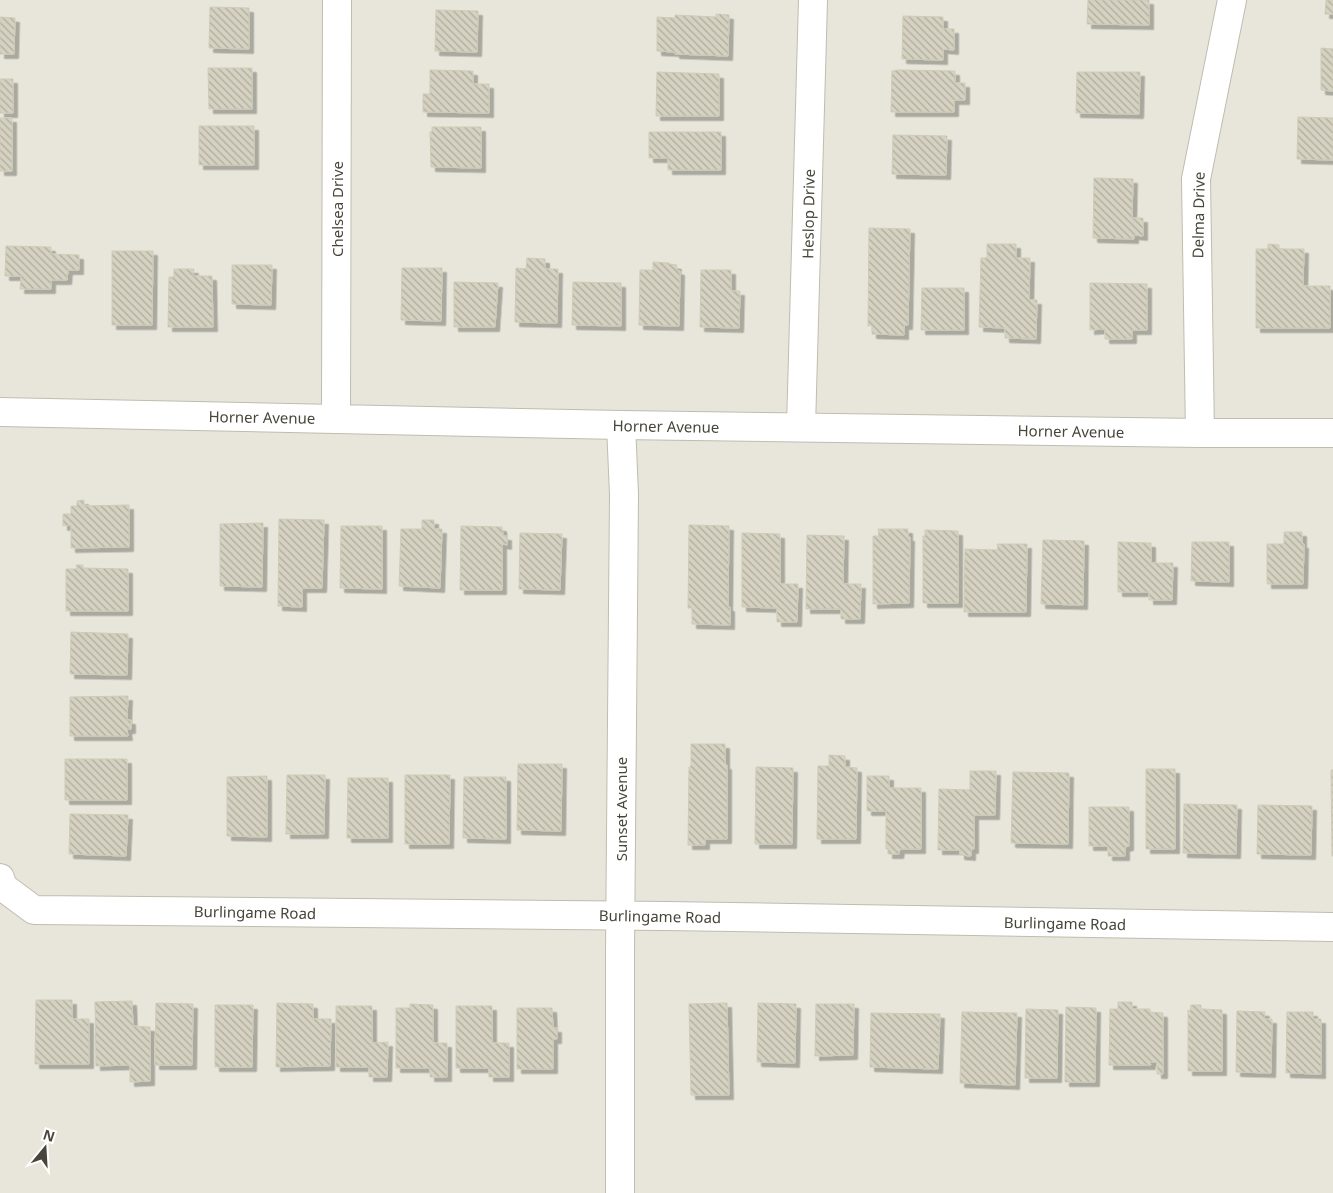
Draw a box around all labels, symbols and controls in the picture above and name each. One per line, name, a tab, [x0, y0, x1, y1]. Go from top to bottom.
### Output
street label: Chelsea Drive	[327, 161, 347, 257]
street label: Heslop Drive	[797, 169, 819, 259]
street label: Delma Drive	[1187, 171, 1209, 259]
street label: Horner Avenue	[208, 406, 316, 428]
street label: Horner Avenue	[612, 415, 720, 437]
street label: Horner Avenue	[1017, 420, 1125, 442]
street label: Sunset Avenue	[611, 757, 631, 861]
street label: Burlingame Road	[194, 901, 316, 923]
street label: Burlingame Road	[599, 905, 721, 927]
street label: Burlingame Road	[1004, 912, 1126, 934]
north arrow	[20, 1123, 70, 1173]
text: N	[41, 1124, 58, 1146]

